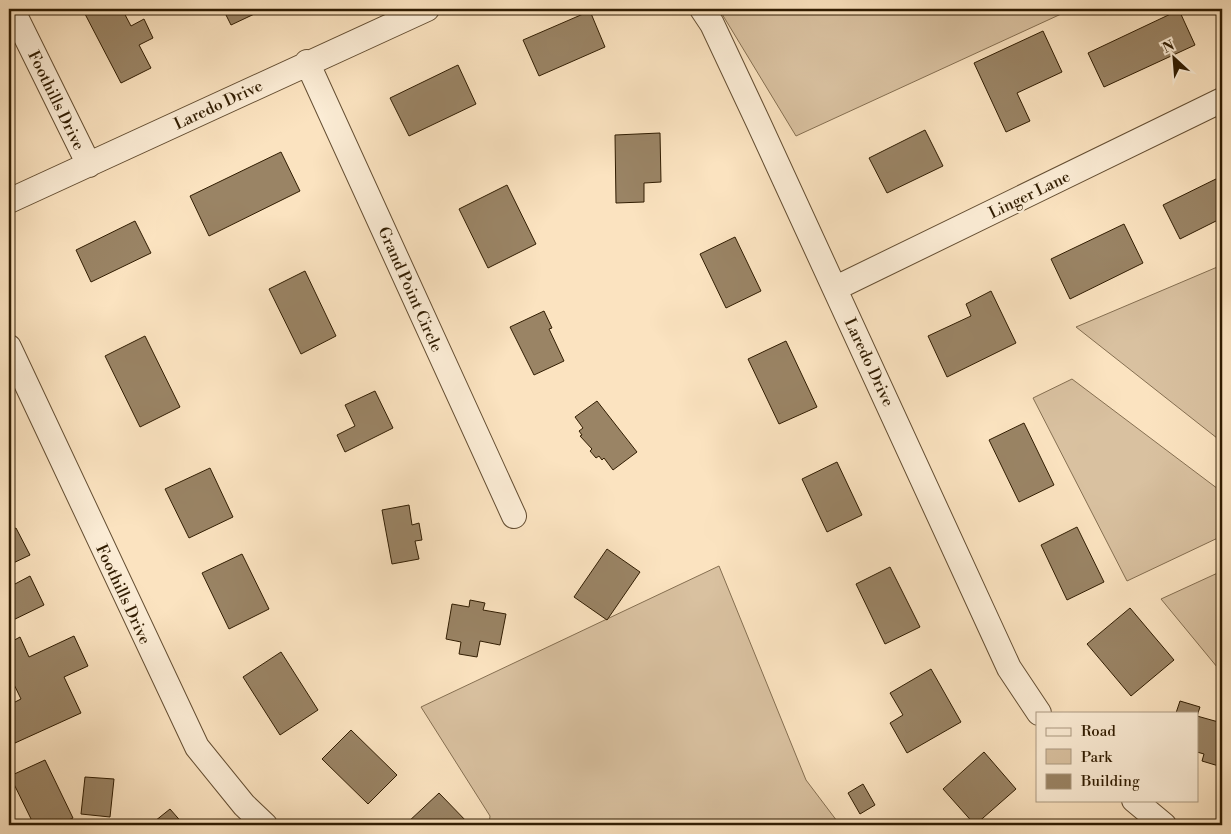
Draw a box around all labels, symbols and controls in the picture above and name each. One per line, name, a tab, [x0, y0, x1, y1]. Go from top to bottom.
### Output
north arrow	[1148, 32, 1198, 82]
text: N	[1160, 37, 1178, 58]
street label: Foothills Drive	[23, 47, 89, 154]
street label: Laredo Drive	[171, 76, 266, 134]
street label: Linger Lane	[985, 167, 1073, 223]
street label: Grand Point Circle	[373, 224, 447, 355]
street label: Laredo Drive	[840, 315, 898, 410]
street label: Foothills Drive	[91, 541, 155, 648]
legend	[1036, 712, 1198, 802]
text: Road	[1081, 722, 1116, 741]
text: Park	[1081, 748, 1113, 767]
text: Building	[1080, 772, 1140, 791]

